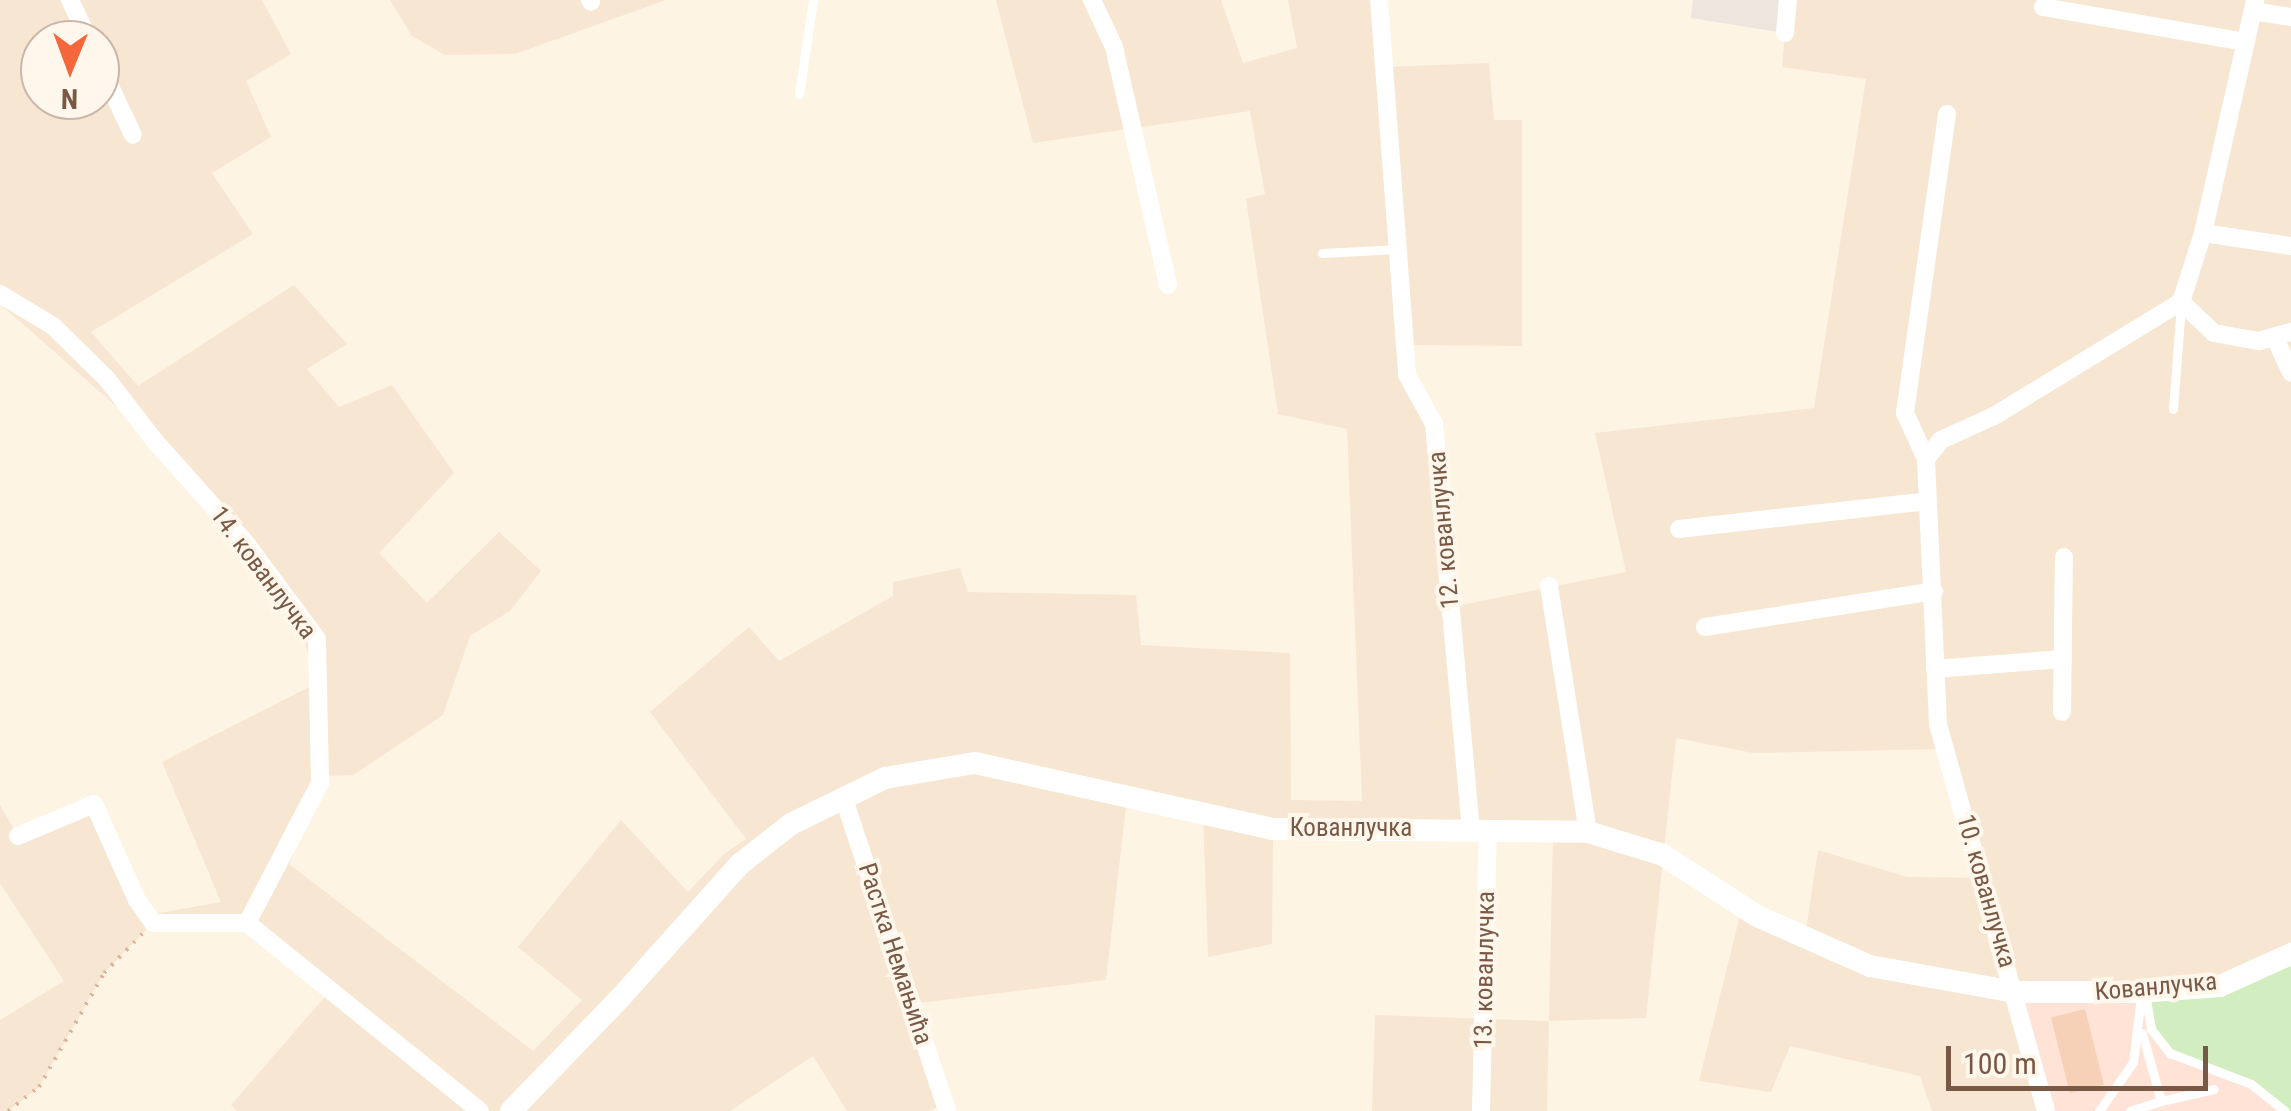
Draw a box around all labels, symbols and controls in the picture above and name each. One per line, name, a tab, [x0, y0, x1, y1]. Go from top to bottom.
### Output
north arrow	[20, 20, 120, 120]
text: N	[61, 82, 78, 115]
street label: 12. кованлучка	[1422, 450, 1466, 610]
street label: 14. кованлучка	[204, 501, 322, 645]
street label: 10. кованлучка	[1950, 811, 2022, 971]
street label: Кованлучка	[1290, 813, 1412, 843]
street label: Растка Немањића	[852, 860, 938, 1048]
street label: 13. кованлучка	[1469, 891, 1501, 1049]
street label: Кованлучка	[2094, 967, 2218, 1007]
scale bar	[1951, 1026, 2214, 1088]
text: 100 m	[1963, 1046, 2037, 1081]

